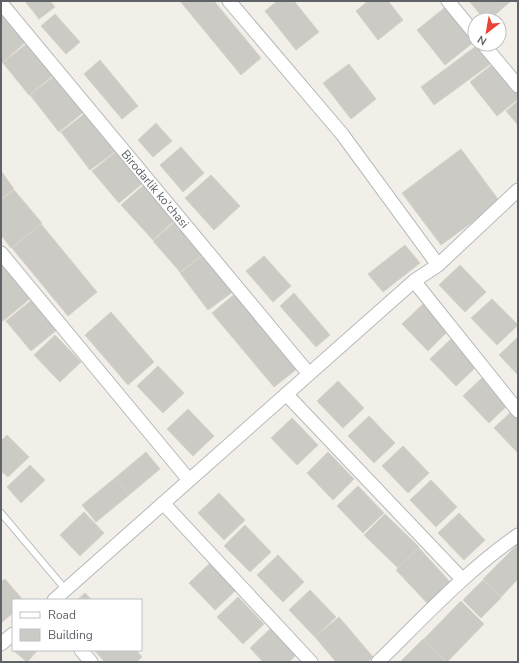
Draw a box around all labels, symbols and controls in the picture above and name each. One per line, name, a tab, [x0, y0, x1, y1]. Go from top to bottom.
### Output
north arrow	[467, 12, 507, 52]
text: N	[475, 32, 489, 49]
street label: Birodarlik ko'chasi	[118, 147, 192, 231]
legend	[12, 599, 142, 651]
text: Road	[48, 607, 76, 623]
text: Building	[48, 627, 93, 643]

